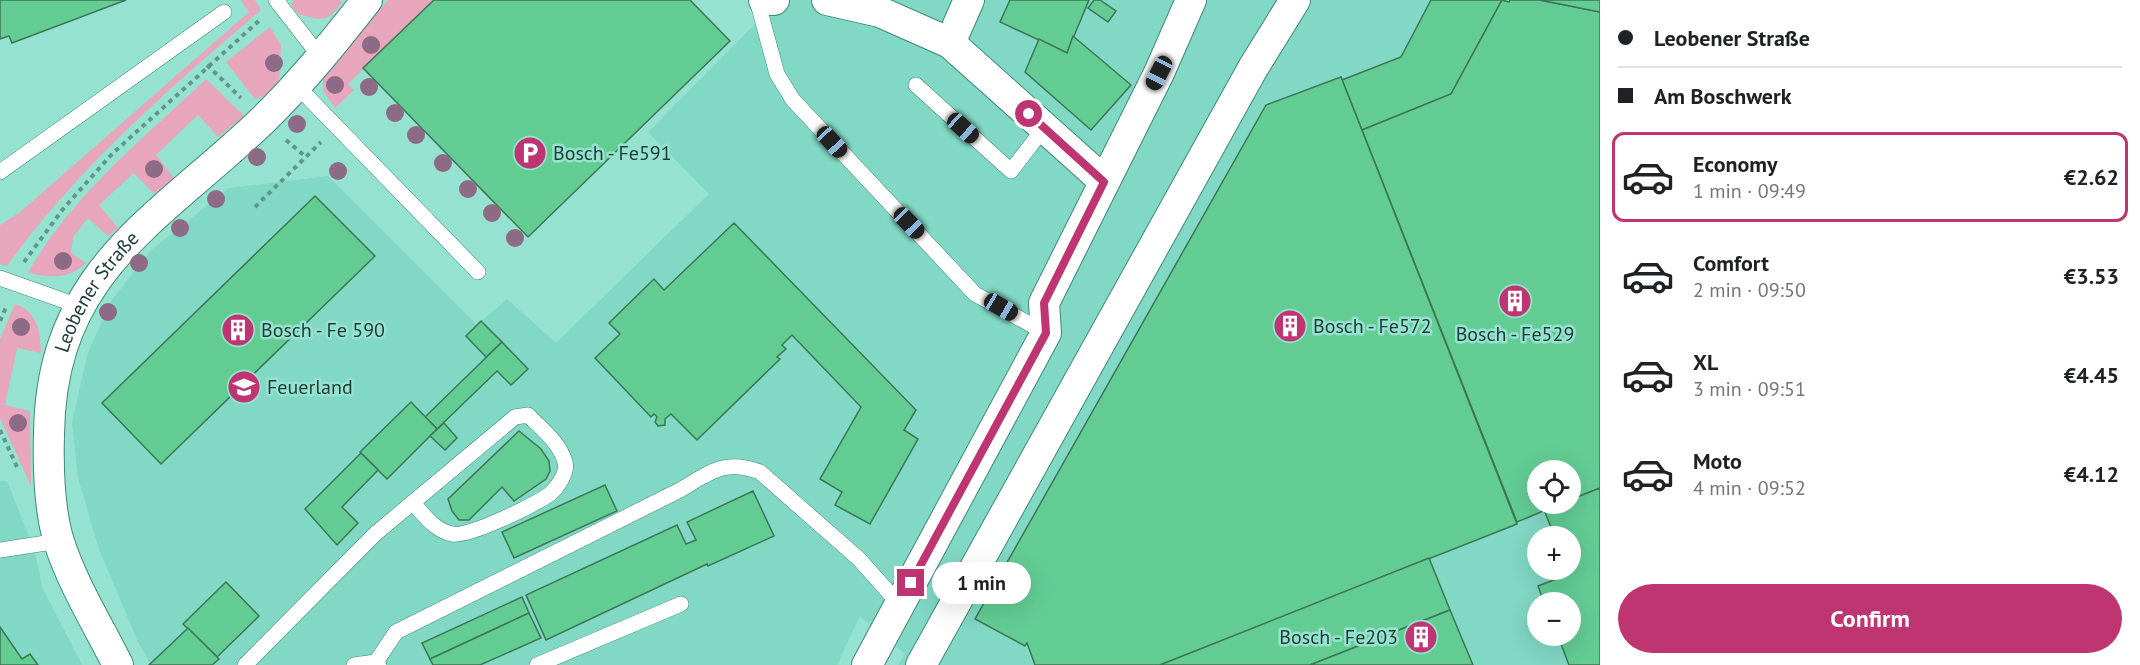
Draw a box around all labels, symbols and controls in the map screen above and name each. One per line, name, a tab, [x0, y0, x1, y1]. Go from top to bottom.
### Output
text: Leobener Straße	[1654, 24, 1810, 52]
car	[1143, 53, 1175, 93]
text: Am Boschwerk	[1654, 82, 1792, 110]
route start	[1015, 100, 1042, 127]
car	[944, 109, 982, 147]
car	[813, 123, 851, 161]
parking icon: Bosch - Fe591	[512, 135, 548, 171]
place label: Bosch - Fe591	[553, 140, 672, 166]
icon: car	[1621, 150, 1675, 204]
text: Economy	[1693, 150, 1777, 178]
text: €2.62	[2064, 163, 2119, 191]
text: 1 min · 09:49	[1693, 178, 1806, 204]
car	[890, 204, 928, 242]
street label: Leobener Straße	[48, 225, 144, 356]
icon: car	[1621, 249, 1675, 303]
text: Comfort	[1693, 249, 1769, 277]
text: €3.53	[2064, 262, 2119, 290]
text: 2 min · 09:50	[1693, 277, 1806, 303]
building icon: Bosch - Fe529	[1497, 283, 1533, 319]
car	[981, 290, 1021, 324]
building icon: Bosch - Fe572	[1272, 308, 1308, 344]
building icon: Bosch - Fe 590	[220, 312, 256, 348]
place label: Bosch - Fe572	[1313, 313, 1432, 339]
place label: Bosch - Fe 590	[261, 317, 385, 343]
place label: Bosch - Fe529	[1456, 321, 1574, 347]
icon: car	[1621, 348, 1675, 402]
text: XL	[1693, 348, 1718, 376]
text: €4.45	[2064, 361, 2119, 389]
school or university icon: Feuerland	[226, 369, 262, 405]
place label: Feuerland	[267, 374, 353, 400]
text: 3 min · 09:51	[1693, 376, 1806, 402]
icon: car	[1621, 447, 1675, 501]
text: Moto	[1693, 447, 1742, 475]
map controls	[1527, 460, 1581, 646]
button: locate	[1527, 460, 1581, 514]
text: €4.12	[2064, 460, 2119, 488]
text: 4 min · 09:52	[1693, 475, 1806, 501]
button: +	[1527, 526, 1581, 580]
callout: 1 min	[932, 562, 1031, 604]
route end	[897, 569, 924, 596]
text: 1 min	[957, 570, 1006, 596]
button: Confirm	[1618, 584, 2122, 653]
button: −	[1527, 592, 1581, 646]
building icon: Bosch - Fe203	[1403, 619, 1439, 655]
place label: Bosch - Fe203	[1279, 624, 1398, 650]

